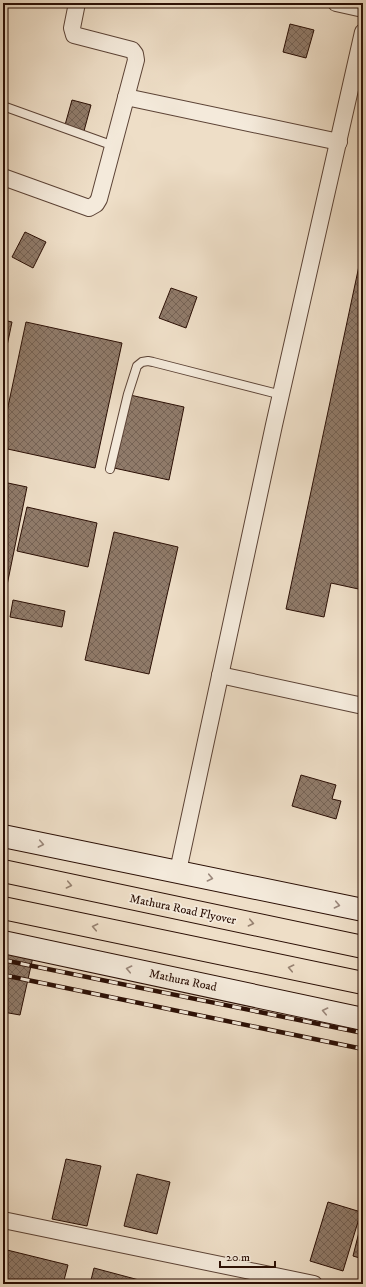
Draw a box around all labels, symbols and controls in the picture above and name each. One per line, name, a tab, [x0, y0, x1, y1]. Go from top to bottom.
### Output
one-way arrow	[38, 839, 44, 847]
one-way arrow	[207, 873, 213, 882]
one-way arrow	[65, 881, 72, 889]
street label: Mathura Road Flyover	[128, 891, 238, 928]
one-way arrow	[334, 900, 340, 908]
one-way arrow	[248, 919, 254, 927]
one-way arrow	[92, 923, 98, 931]
one-way arrow	[287, 964, 294, 972]
one-way arrow	[126, 965, 132, 973]
street label: Mathura Road	[148, 966, 218, 995]
one-way arrow	[322, 1007, 328, 1015]
scale bar	[220, 1243, 275, 1269]
text: 20 m	[226, 1250, 250, 1265]

